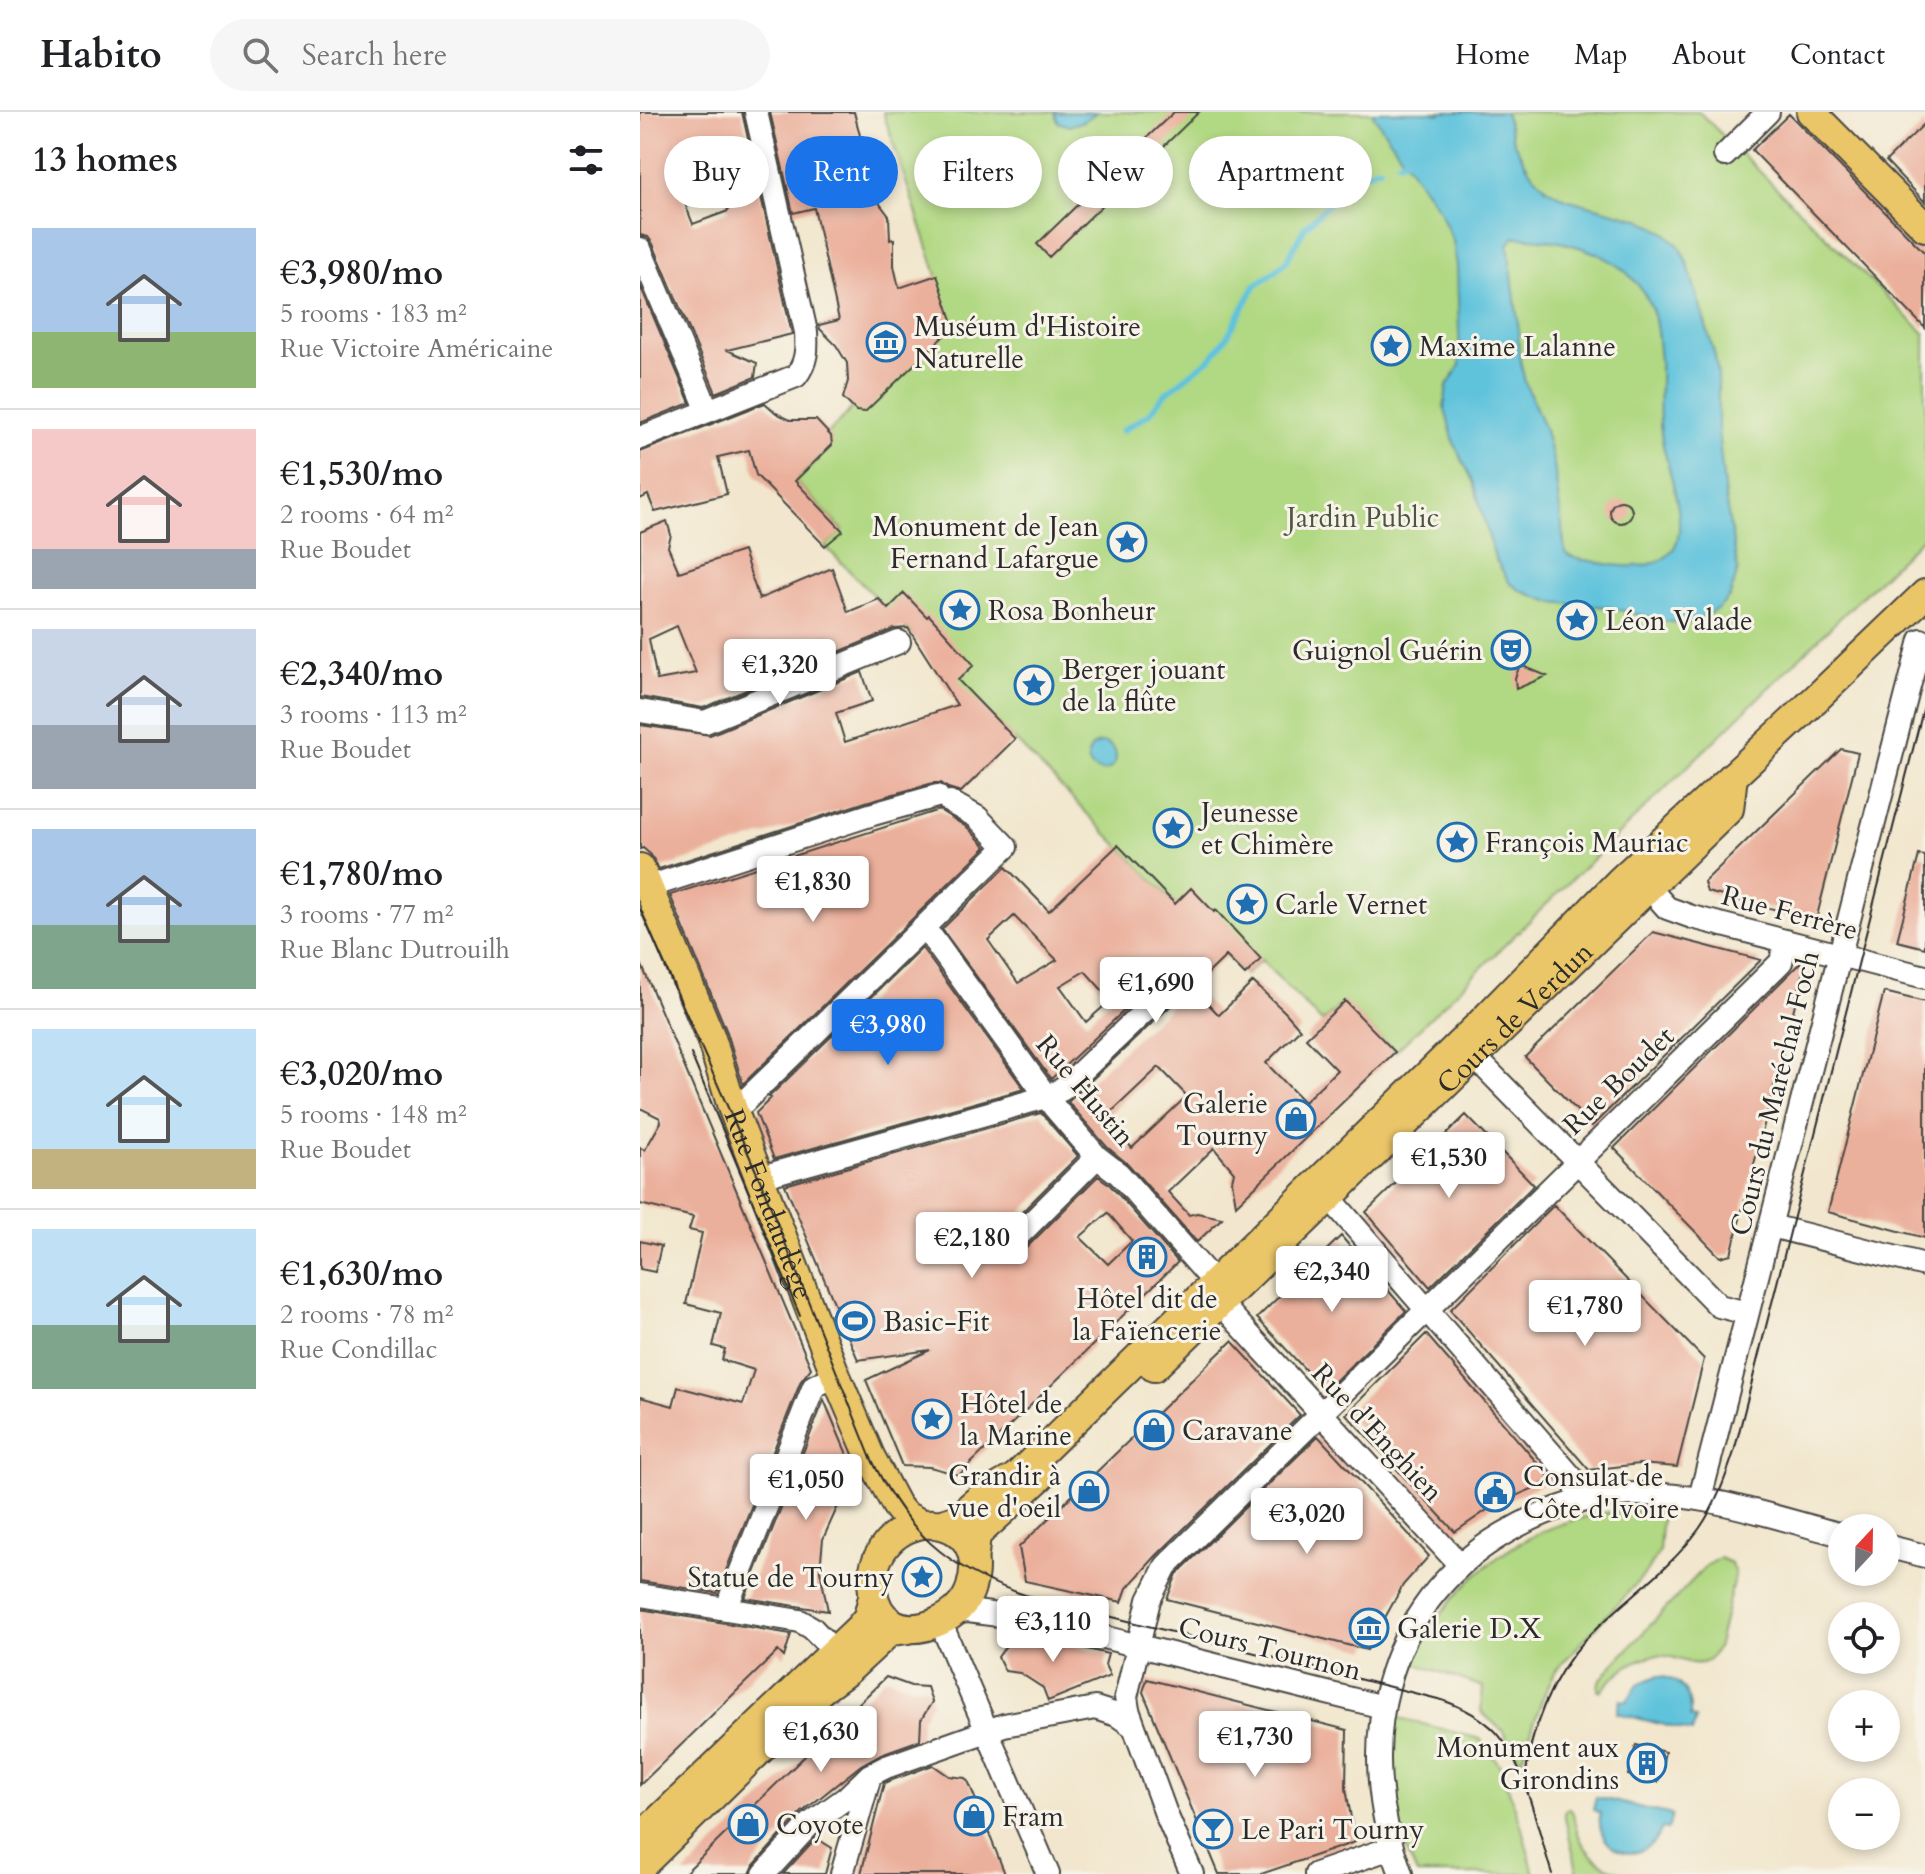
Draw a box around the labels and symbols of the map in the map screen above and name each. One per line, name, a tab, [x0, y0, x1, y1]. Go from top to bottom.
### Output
place label: Muséum d'Histoire Naturelle	[914, 308, 1141, 378]
museum icon: Muséum d'Histoire Naturelle	[865, 321, 907, 363]
place icon: Maxime Lalanne	[1370, 325, 1412, 367]
place label: Maxime Lalanne	[1419, 328, 1616, 366]
park label: Jardin Public	[1283, 499, 1439, 537]
place label: Monument de Jean Fernand Lafargue	[872, 508, 1099, 578]
place icon: Monument de Jean Fernand Lafargue	[1106, 521, 1148, 563]
place icon: Rosa Bonheur	[939, 589, 981, 631]
place label: Rosa Bonheur	[988, 592, 1156, 630]
place icon: Léon Valade	[1556, 599, 1598, 641]
place label: Léon Valade	[1605, 602, 1753, 640]
theatre icon: Guignol Guérin	[1490, 629, 1532, 671]
place label: Guignol Guérin	[1292, 632, 1483, 670]
pin: €1,320	[715, 639, 845, 707]
place label: Berger jouant de la flûte	[1062, 651, 1226, 721]
place icon: Berger jouant de la flûte	[1013, 664, 1055, 706]
place label: Jeunesse et Chimère	[1197, 794, 1334, 864]
place icon: Jeunesse et Chimère	[1152, 807, 1194, 849]
place icon: François Mauriac	[1436, 821, 1478, 863]
place label: François Mauriac	[1485, 824, 1689, 862]
pin: €1,830	[748, 856, 878, 924]
street label: Rue Ferrère	[1717, 877, 1862, 949]
place icon: Carle Vernet	[1226, 883, 1268, 925]
place label: Carle Vernet	[1275, 886, 1427, 924]
street label: Cours de Verdun	[1429, 933, 1601, 1103]
street label: Cours du Maréchal Foch	[1721, 947, 1829, 1240]
pin: €1,690	[1091, 957, 1221, 1025]
pin: €3,980	[823, 999, 953, 1067]
street label: Rue Boudet	[1555, 1018, 1683, 1143]
street label: Rue Hustin	[1027, 1026, 1143, 1155]
place label: Galerie Tourny	[1176, 1085, 1268, 1155]
shop icon: Galerie Tourny	[1275, 1098, 1317, 1140]
street label: Rue Fondaudège	[715, 1104, 822, 1304]
pin: €1,530	[1384, 1132, 1514, 1200]
pin: €2,180	[907, 1212, 1037, 1280]
building icon: Hôtel dit de la Faïencerie	[1126, 1236, 1168, 1278]
pin: €2,340	[1267, 1246, 1397, 1314]
place label: Hôtel dit de la Faïencerie	[1072, 1280, 1222, 1350]
pin: €1,780	[1520, 1280, 1650, 1348]
sports icon: Basic-Fit	[834, 1300, 876, 1342]
place label: Basic-Fit	[883, 1303, 989, 1341]
street label: Rue d'Enghien	[1303, 1355, 1452, 1510]
place label: Hôtel de la Marine	[960, 1385, 1072, 1455]
place icon: Hôtel de la Marine	[911, 1398, 953, 1440]
shop icon: Caravane	[1133, 1409, 1175, 1451]
place label: Caravane	[1182, 1412, 1293, 1450]
pin: €1,050	[741, 1454, 871, 1522]
place label: Grandir à vue d'oeil	[947, 1457, 1061, 1527]
place label: Consulat de Côte d'Ivoire	[1523, 1458, 1680, 1528]
shop icon: Grandir à vue d'oeil	[1068, 1470, 1110, 1512]
public building icon: Consulat de Côte d'Ivoire	[1474, 1471, 1516, 1513]
pin: €3,020	[1242, 1488, 1372, 1556]
north arrow	[1828, 1514, 1900, 1586]
place icon: Statue de Tourny	[901, 1556, 943, 1598]
place label: Statue de Tourny	[687, 1559, 894, 1597]
pin: €3,110	[988, 1596, 1118, 1664]
museum icon: Galerie D.X	[1348, 1607, 1390, 1649]
street label: Cours Tournon	[1174, 1608, 1365, 1690]
place label: Galerie D.X	[1397, 1610, 1541, 1648]
pin: €1,630	[756, 1706, 886, 1774]
pin: €1,730	[1190, 1711, 1320, 1779]
place label: Monument aux Girondins	[1436, 1729, 1619, 1799]
building icon: Monument aux Girondins	[1626, 1742, 1668, 1784]
shop icon: Fram	[953, 1795, 995, 1837]
place label: Fram	[1002, 1798, 1064, 1836]
shop icon: Coyote	[727, 1803, 769, 1845]
place label: Coyote	[776, 1806, 864, 1844]
bar icon: Le Pari Tourny	[1192, 1808, 1234, 1850]
place label: Le Pari Tourny	[1241, 1811, 1425, 1849]

